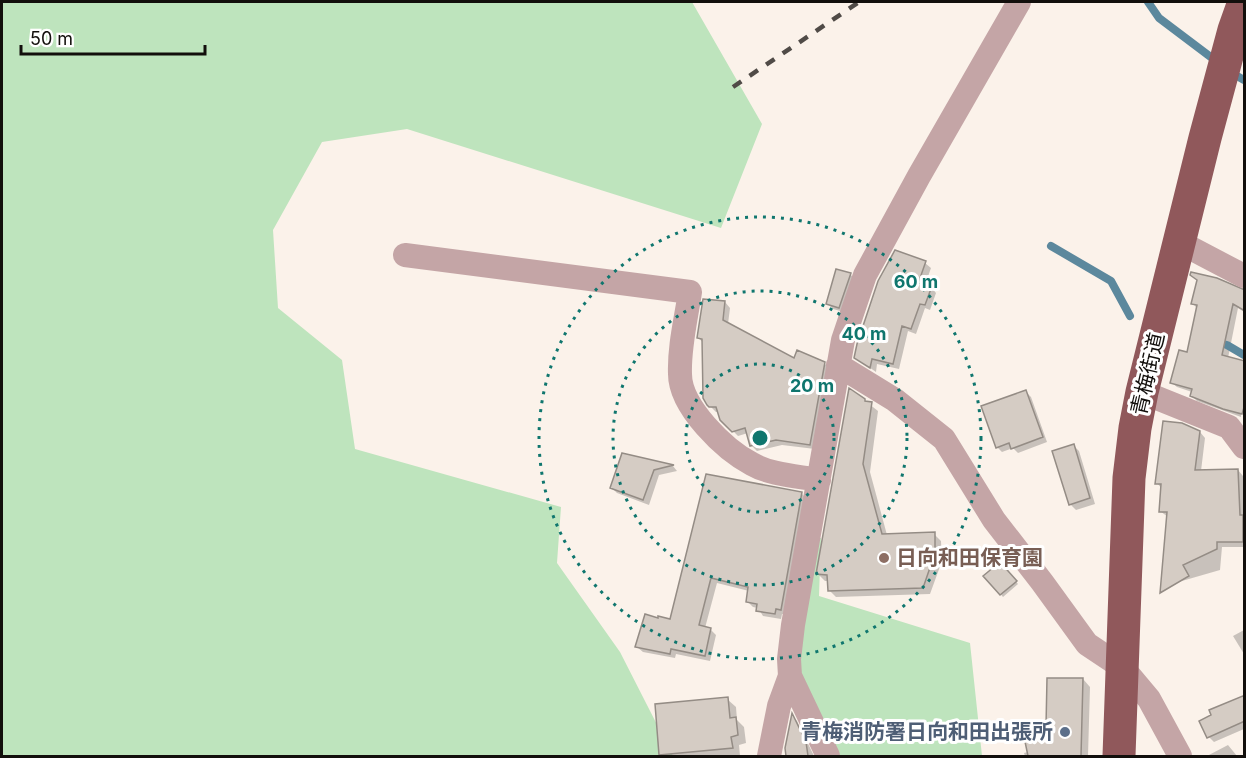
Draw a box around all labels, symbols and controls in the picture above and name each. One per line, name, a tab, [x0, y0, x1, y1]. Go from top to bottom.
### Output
scale bar	[21, 18, 206, 56]
text: 50 m	[30, 28, 73, 49]
text: 60 m	[894, 271, 938, 292]
text: 40 m	[842, 323, 887, 344]
street label: 青梅街道	[1126, 330, 1169, 418]
text: 20 m	[790, 375, 834, 396]
centre of rings	[750, 428, 770, 448]
place label: 日向和田保育園	[896, 545, 1043, 570]
marker: 日向和田保育園	[877, 551, 891, 565]
place label: 青梅消防署日向和田出張所	[801, 719, 1053, 744]
marker: 青梅消防署日向和田出張所	[1058, 725, 1072, 739]

